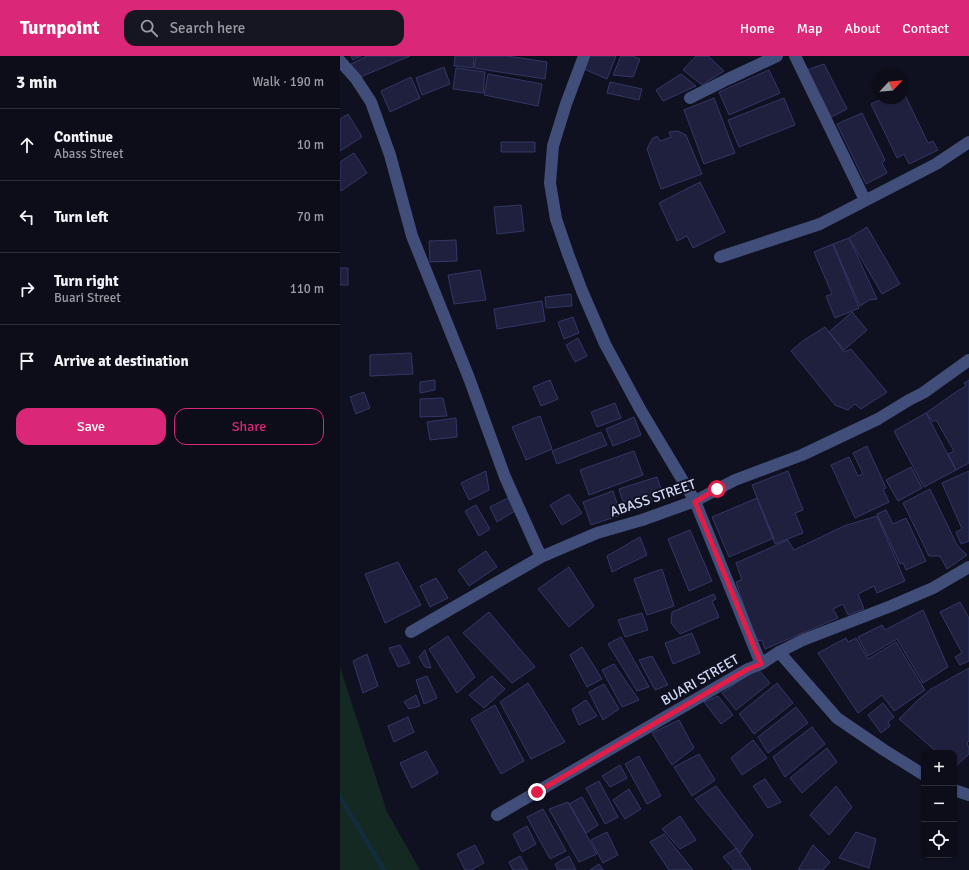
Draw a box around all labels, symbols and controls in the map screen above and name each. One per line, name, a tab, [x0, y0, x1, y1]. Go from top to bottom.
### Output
search box	[124, 10, 404, 46]
text: Turnpoint	[20, 16, 100, 40]
icon: search	[138, 17, 160, 39]
text: Search here	[170, 19, 245, 37]
text: Home	[740, 20, 775, 37]
text: Map	[797, 20, 822, 37]
text: About	[844, 20, 880, 37]
text: Contact	[902, 20, 949, 37]
north arrow	[873, 68, 909, 104]
text: 3 min	[16, 72, 57, 93]
text: Walk · 190 m	[253, 74, 324, 90]
text: Continue	[54, 128, 113, 146]
icon: ahead	[16, 134, 38, 156]
text: 10 m	[297, 137, 324, 153]
text: Abass Street	[54, 146, 124, 162]
icon: left	[16, 206, 38, 228]
text: Turn left	[54, 208, 108, 226]
text: 70 m	[297, 209, 324, 225]
text: Turn right	[54, 272, 119, 290]
icon: right	[16, 278, 38, 300]
text: 110 m	[290, 281, 324, 297]
text: Buari Street	[54, 290, 121, 306]
icon: arrive	[16, 350, 38, 372]
text: Arrive at destination	[54, 352, 189, 370]
button: Save	[16, 408, 166, 445]
button: Share	[174, 408, 324, 445]
street label: ABASS STREET	[608, 475, 698, 521]
route start	[708, 480, 726, 498]
street label: BUARI STREET	[658, 651, 742, 709]
map controls	[921, 750, 957, 858]
button: +	[921, 750, 957, 786]
route end	[528, 783, 546, 801]
button: −	[921, 786, 957, 822]
button: locate	[921, 822, 957, 858]

